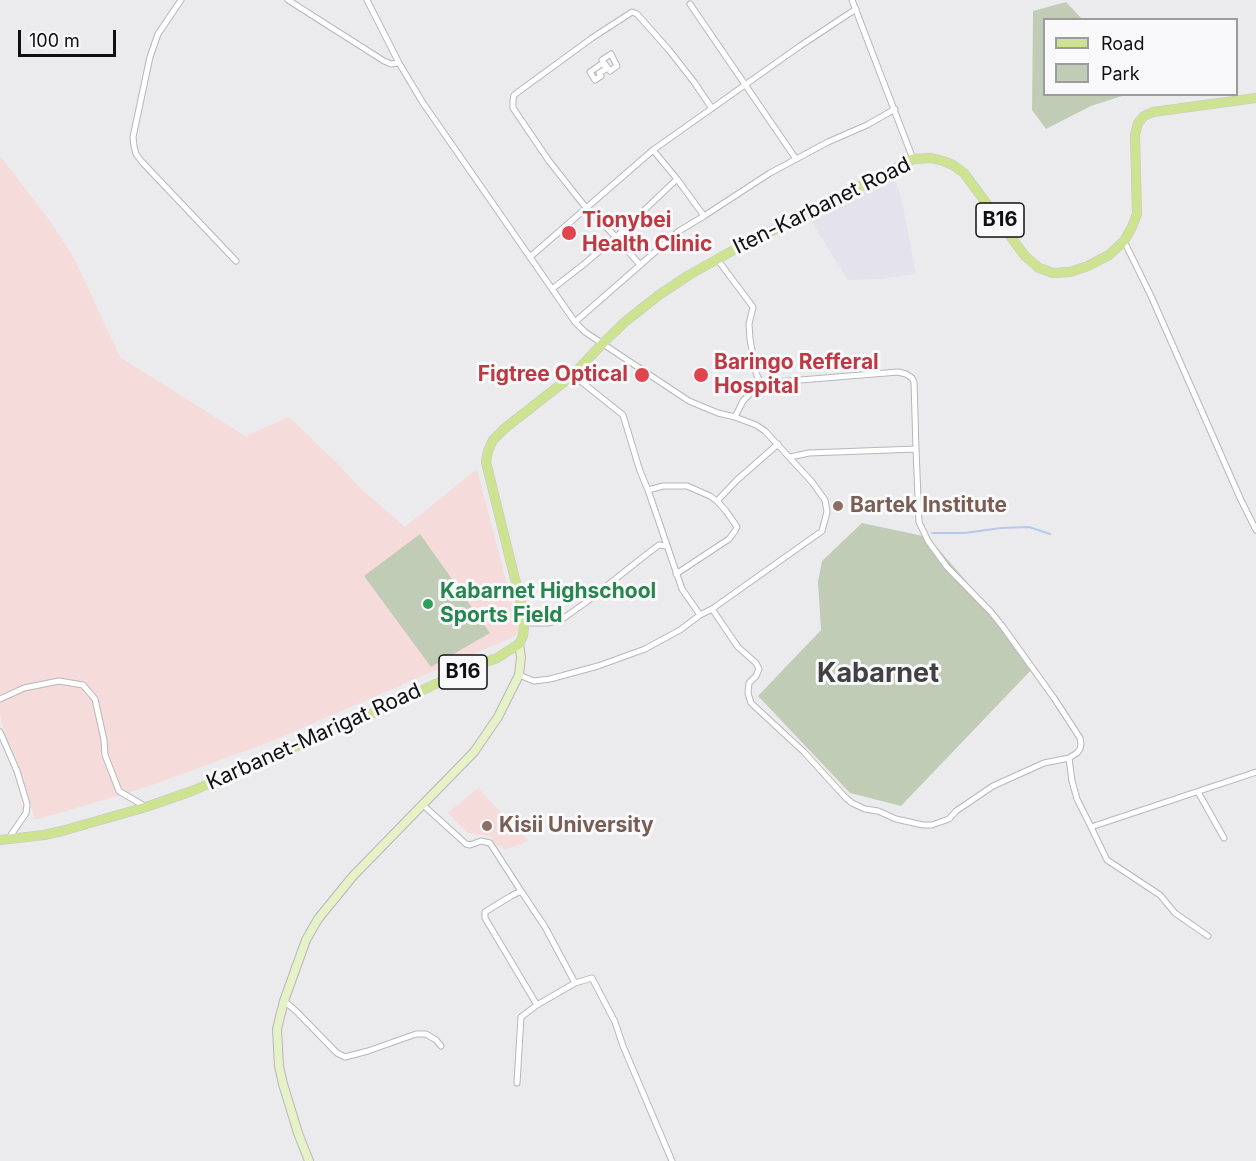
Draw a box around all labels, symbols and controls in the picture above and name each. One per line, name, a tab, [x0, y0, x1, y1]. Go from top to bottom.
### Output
scale bar	[21, 18, 118, 56]
legend	[1043, 18, 1238, 96]
text: 100 m	[29, 30, 80, 51]
text: Road	[1101, 33, 1144, 54]
text: Park	[1101, 63, 1140, 84]
street label: Iten-Karbanet Road	[729, 152, 915, 260]
road number: B16	[976, 203, 1024, 237]
place label: Tionybei Health Clinic	[582, 208, 712, 258]
marker: Tionybei Health Clinic	[560, 224, 578, 242]
place label: Baringo Refferal Hospital	[714, 350, 879, 400]
place label: Figtree Optical	[478, 362, 628, 388]
marker: Figtree Optical	[633, 366, 651, 384]
marker: Baringo Refferal Hospital	[692, 366, 710, 384]
place label: Bartek Institute	[850, 493, 1007, 519]
marker: Bartek Institute	[831, 499, 845, 513]
place label: Kabarnet Highschool Sports Field	[440, 579, 656, 629]
marker: Kabarnet Highschool Sports Field	[421, 597, 435, 611]
road number: B16	[439, 655, 487, 689]
district label: Kabarnet	[817, 658, 939, 690]
street label: Karbanet-Marigat Road	[203, 678, 425, 796]
place label: Kisii University	[499, 813, 654, 839]
marker: Kisii University	[480, 819, 494, 833]

